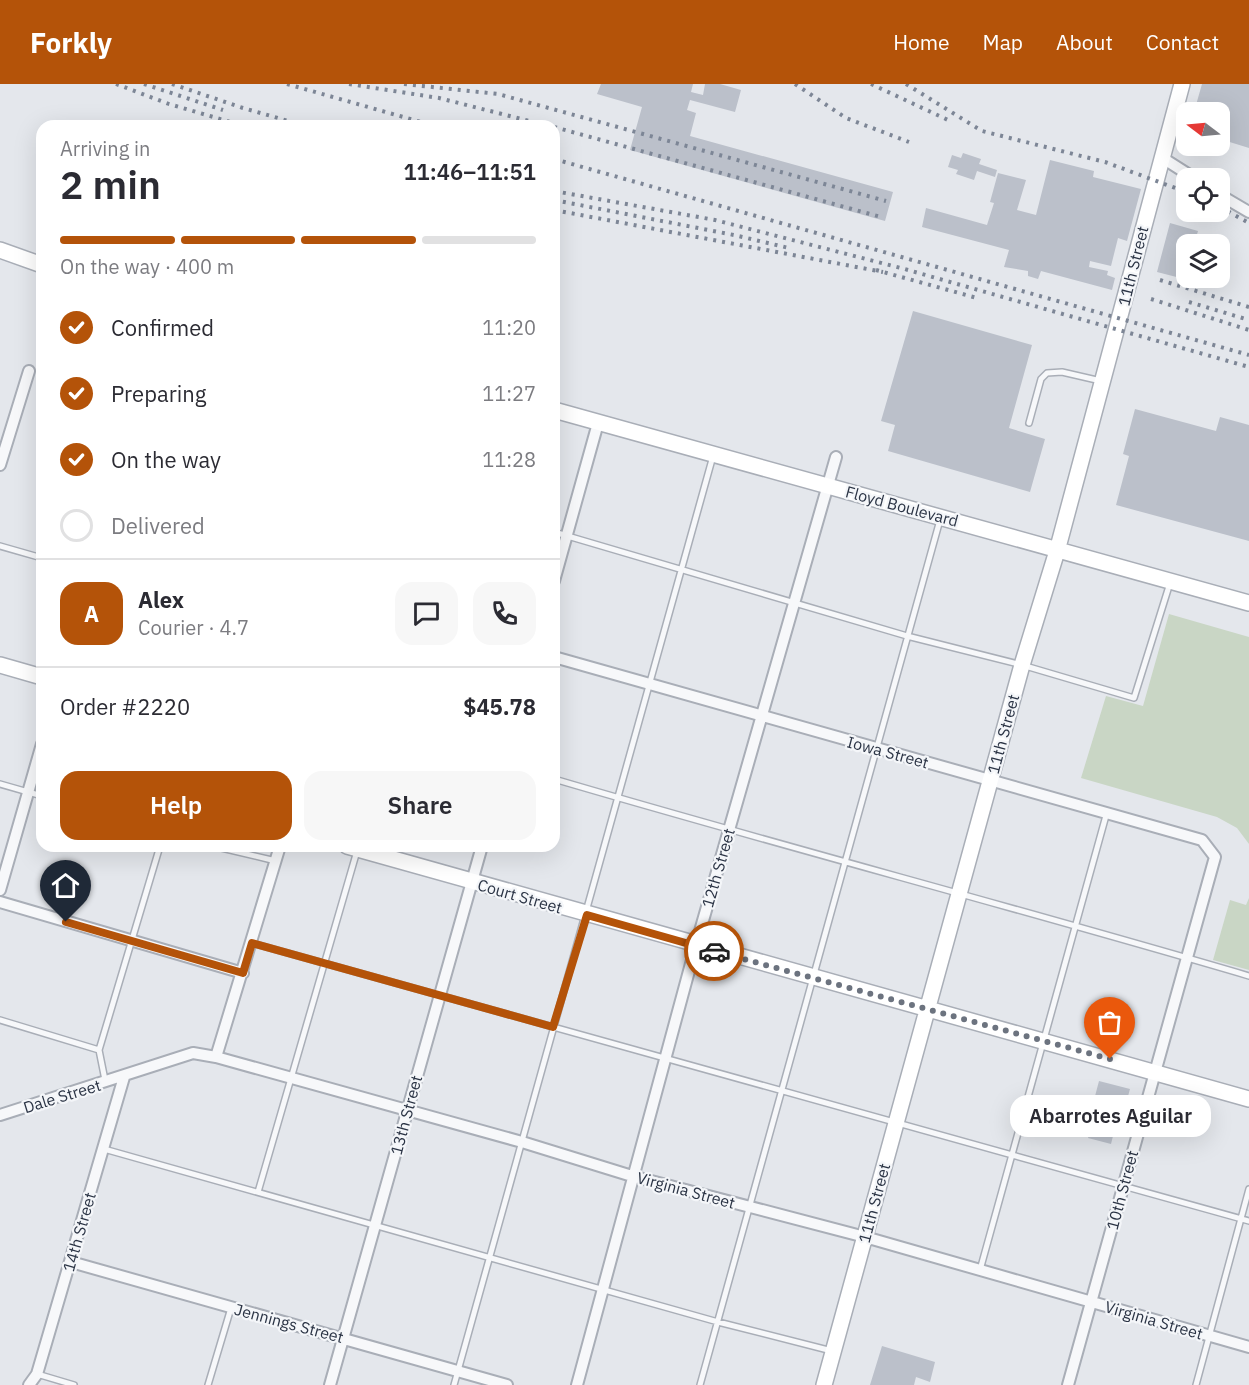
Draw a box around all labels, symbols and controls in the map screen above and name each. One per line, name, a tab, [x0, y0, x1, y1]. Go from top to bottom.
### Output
text: Forkly	[30, 24, 112, 61]
text: Home	[893, 28, 950, 56]
text: Map	[983, 28, 1023, 56]
text: About	[1056, 28, 1113, 56]
text: Contact	[1146, 28, 1219, 56]
north arrow	[1176, 102, 1230, 156]
map controls	[1176, 102, 1230, 288]
text: Arriving in	[60, 135, 150, 162]
text: 11:46–11:51	[403, 157, 536, 186]
text: 2 min	[60, 159, 161, 210]
button: locate	[1176, 168, 1230, 222]
street label: 11th Street	[1113, 224, 1153, 308]
button: layers	[1176, 234, 1230, 288]
text: On the way · 400 m	[60, 253, 234, 280]
icon: check	[60, 311, 93, 344]
text: Confirmed	[111, 313, 214, 342]
text: 11:20	[482, 314, 536, 341]
icon: check	[60, 377, 93, 410]
text: Preparing	[111, 379, 206, 408]
text: 11:27	[482, 380, 536, 407]
icon: check	[60, 443, 93, 476]
text: On the way	[111, 445, 221, 474]
text: 11:28	[482, 446, 536, 473]
street label: Floyd Boulevard	[843, 481, 961, 531]
text: Delivered	[111, 511, 205, 540]
button: chat	[395, 582, 458, 645]
button: phone	[473, 582, 536, 645]
text: Alex	[138, 585, 184, 614]
text: A	[84, 599, 99, 628]
text: Courier · 4.7	[138, 614, 249, 641]
text: Order #2220	[60, 692, 190, 721]
text: $45.78	[463, 692, 536, 721]
street label: 11th Street	[983, 692, 1023, 776]
street label: Iowa Street	[845, 732, 931, 772]
button: Help	[60, 771, 292, 840]
button: Share	[304, 771, 536, 840]
street label: 12th Street	[697, 826, 739, 910]
pin	[40, 860, 91, 922]
icon: home	[49, 869, 82, 902]
street label: Court Street	[475, 874, 565, 918]
courier	[684, 921, 744, 981]
icon: car	[698, 935, 731, 968]
pin	[1084, 997, 1135, 1059]
icon: bag	[1093, 1006, 1126, 1039]
street label: 13th Street	[386, 1073, 426, 1157]
street label: Dale Street	[21, 1075, 103, 1117]
callout: Abarrotes Aguilar	[1010, 1095, 1210, 1137]
text: Abarrotes Aguilar	[1029, 1102, 1192, 1129]
street label: 10th Street	[1102, 1148, 1142, 1232]
street label: 11th Street	[854, 1161, 894, 1245]
street label: Virginia Street	[635, 1167, 737, 1213]
street label: 14th Street	[58, 1190, 100, 1274]
street label: Virginia Street	[1103, 1296, 1205, 1344]
street label: Jennings Street	[232, 1299, 346, 1347]

